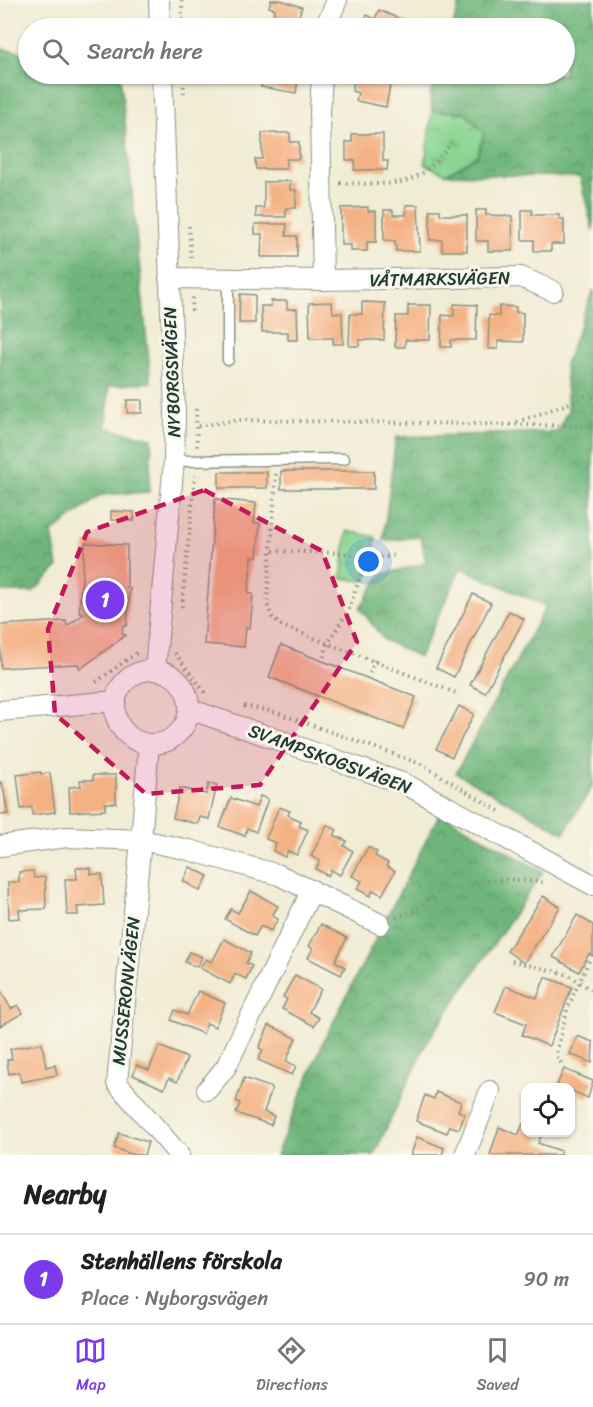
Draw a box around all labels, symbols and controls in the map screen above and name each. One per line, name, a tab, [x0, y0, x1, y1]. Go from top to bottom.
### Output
search box	[18, 18, 575, 84]
text: Search here	[87, 32, 203, 71]
icon: search	[39, 35, 72, 68]
street label: VÅTMARKSVÄGEN	[369, 262, 511, 296]
street label: NYBORGSVÄGEN	[154, 306, 190, 438]
your location	[354, 547, 383, 576]
pin: 1	[86, 578, 124, 622]
street label: SVAMPSKOGSVÄGEN	[244, 715, 417, 804]
street label: MUSSERONVÄGEN	[102, 915, 150, 1067]
map controls	[521, 1083, 575, 1137]
button: locate	[521, 1083, 575, 1137]
text: Nearby	[24, 1171, 106, 1217]
text: Stenhällens förskola	[81, 1242, 282, 1281]
text: 1	[39, 1262, 48, 1297]
text: 90 m	[524, 1262, 569, 1297]
text: Place · Nyborgsvägen	[81, 1281, 268, 1316]
tab: Map	[74, 1334, 107, 1399]
tab: Directions	[256, 1334, 328, 1399]
tab: Saved	[476, 1334, 519, 1399]

